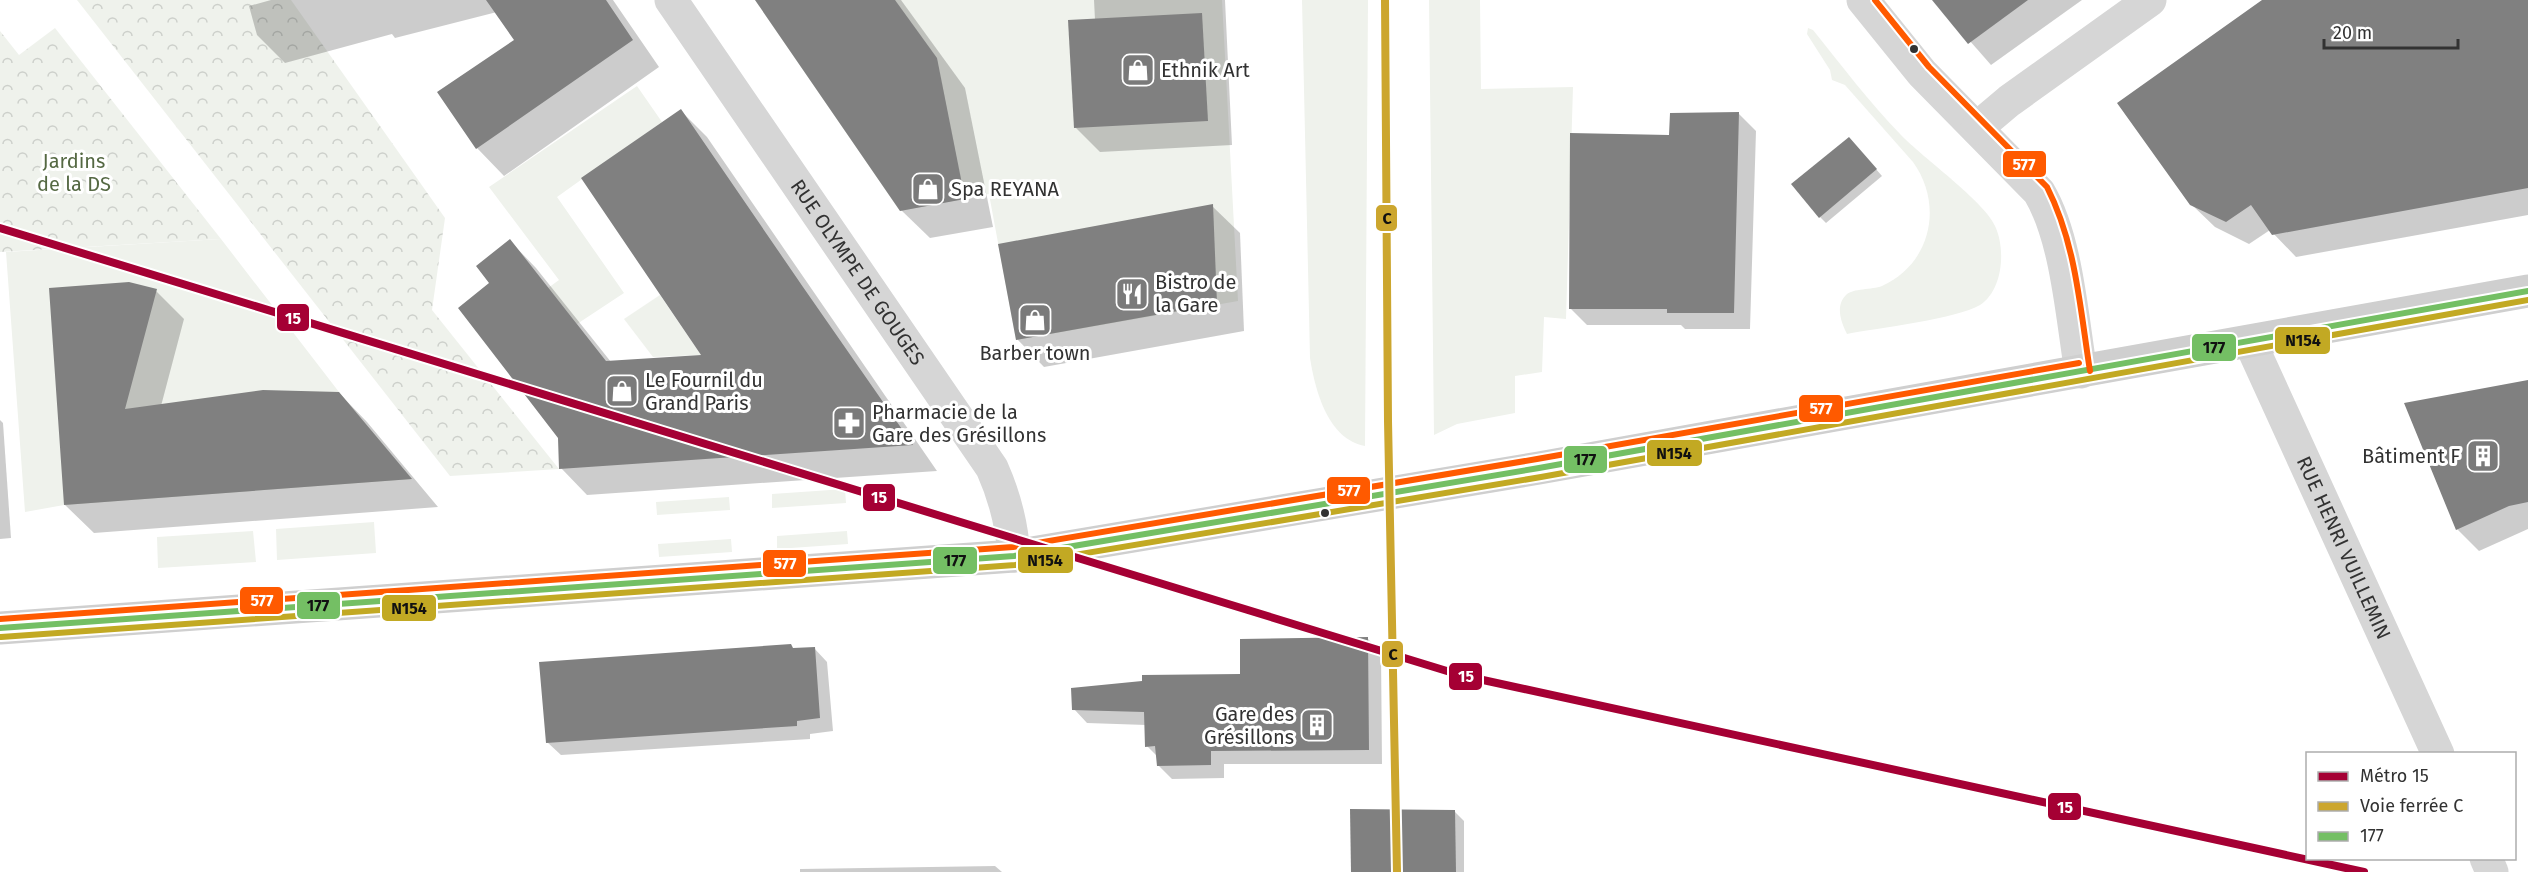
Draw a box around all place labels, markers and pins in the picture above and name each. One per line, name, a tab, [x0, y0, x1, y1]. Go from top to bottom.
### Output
unlabelled marker	[1908, 43, 1920, 55]
shop icon: Ethnik Art	[1120, 52, 1156, 88]
place label: Ethnik Art	[1161, 58, 1250, 82]
shop icon: Spa REYANA	[910, 171, 946, 207]
place label: Spa REYANA	[951, 177, 1060, 201]
place label: Bistro de la Gare	[1155, 270, 1236, 317]
restaurant icon: Bistro de la Gare	[1114, 276, 1150, 312]
shop icon: Barber town	[1017, 302, 1053, 338]
place label: Barber town	[979, 341, 1091, 365]
place label: Le Fournil du Grand Paris	[645, 368, 763, 415]
shop icon: Le Fournil du Grand Paris	[604, 373, 640, 409]
place label: Pharmacie de la Gare des Grésillons	[872, 400, 1046, 447]
pharmacy icon: Pharmacie de la Gare des Grésillons	[831, 405, 867, 441]
building icon: Bâtiment F	[2465, 438, 2501, 474]
place label: Bâtiment F	[2362, 444, 2460, 468]
unlabelled marker	[1319, 507, 1331, 519]
place label: Gare des Grésillons	[1204, 702, 1294, 749]
building icon: Gare des Grésillons	[1299, 707, 1335, 743]

